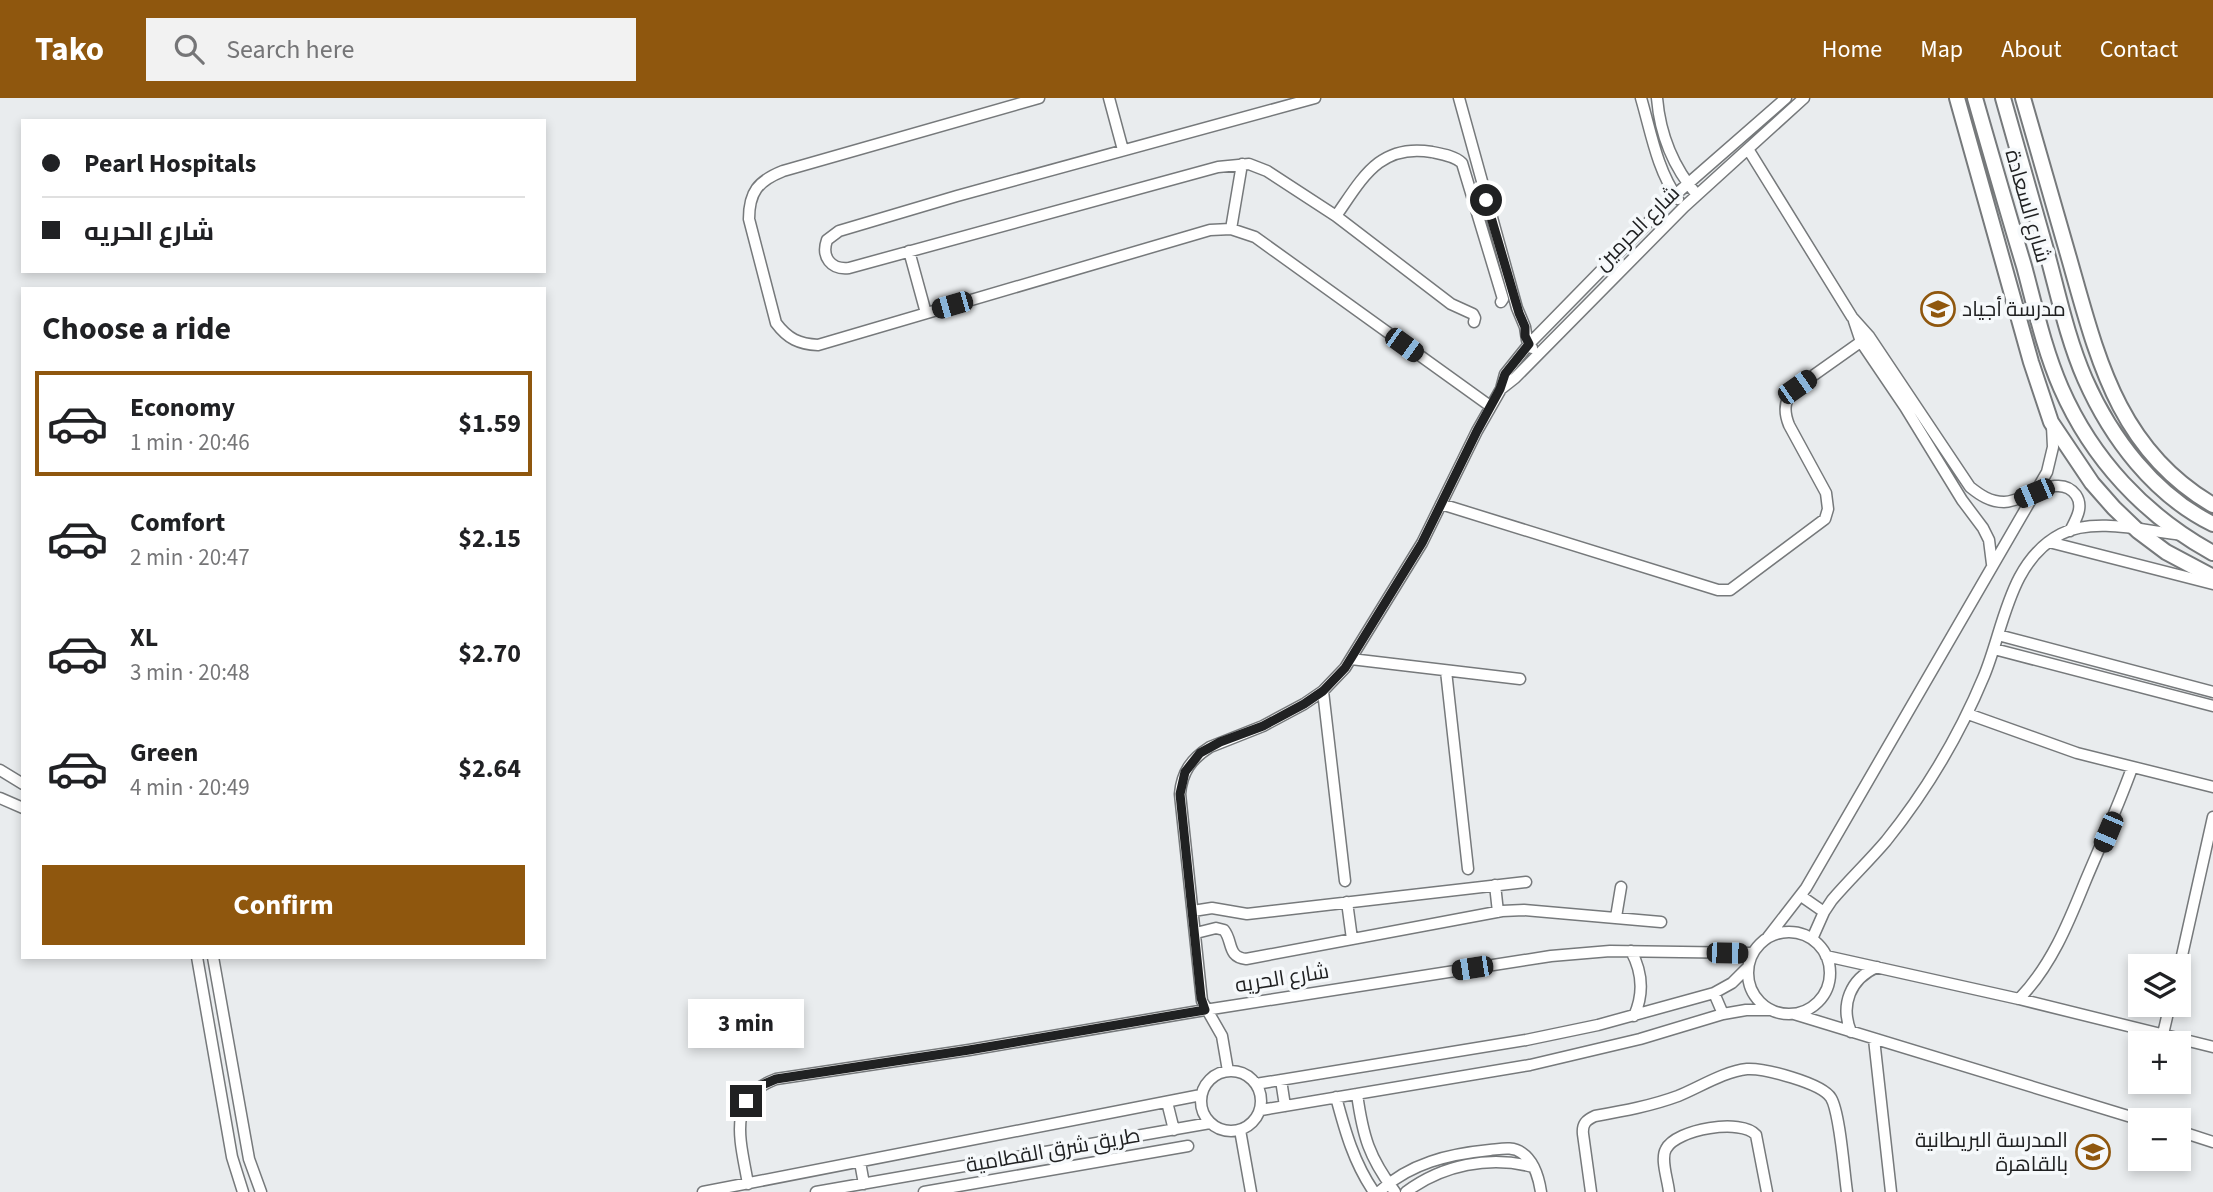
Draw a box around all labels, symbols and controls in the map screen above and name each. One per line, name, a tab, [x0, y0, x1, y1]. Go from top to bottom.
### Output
search box	[146, 18, 636, 81]
text: Tako	[35, 26, 104, 73]
icon: search	[170, 30, 208, 68]
text: Search here	[226, 31, 354, 68]
text: Home	[1822, 32, 1882, 67]
text: Map	[1920, 32, 1963, 67]
text: About	[2001, 32, 2062, 67]
text: Contact	[2100, 32, 2178, 67]
text: Pearl Hospitals	[84, 145, 256, 182]
street label: شارع السعادة	[1998, 146, 2058, 266]
street label: شارع الحرمين	[1588, 179, 1686, 277]
route start	[1470, 184, 1502, 216]
text: شارع الحريه	[84, 213, 214, 250]
car	[929, 289, 976, 321]
school or university icon: مدرسة أجياد	[1919, 290, 1957, 328]
place label: مدرسة أجياد	[1962, 294, 2066, 324]
text: Choose a ride	[42, 306, 231, 352]
car	[1381, 324, 1428, 366]
car	[1774, 366, 1821, 408]
text: Economy	[130, 389, 235, 426]
icon: car	[46, 392, 109, 455]
text: $1.59	[458, 405, 521, 442]
text: 1 min · 20:46	[130, 426, 250, 459]
car	[2011, 475, 2058, 511]
text: Comfort	[130, 504, 225, 541]
icon: car	[46, 507, 109, 570]
text: $2.15	[458, 520, 521, 557]
text: 2 min · 20:47	[130, 541, 250, 574]
text: XL	[130, 619, 158, 656]
icon: car	[46, 622, 109, 685]
text: $2.70	[458, 635, 521, 672]
text: 3 min · 20:48	[130, 656, 250, 689]
text: Green	[130, 734, 198, 771]
icon: car	[46, 737, 109, 800]
text: $2.64	[458, 750, 521, 787]
text: 4 min · 20:49	[130, 771, 250, 804]
car	[2091, 809, 2126, 855]
button: Confirm	[42, 865, 525, 945]
car	[1706, 942, 1749, 964]
car	[1450, 954, 1495, 982]
map controls	[2128, 954, 2191, 1171]
button: layers	[2128, 954, 2191, 1017]
street label: شارع الحريه	[1233, 956, 1331, 1000]
callout: 3 min	[688, 1000, 804, 1048]
text: 3 min	[718, 1007, 774, 1040]
button: +	[2128, 1031, 2191, 1094]
route end	[730, 1085, 762, 1117]
button: −	[2128, 1108, 2191, 1171]
street label: طريق شرق القطامية	[964, 1120, 1142, 1180]
place label: المدرسة البريطانية بالقاهرة	[1915, 1125, 2068, 1179]
school or university icon: المدرسة البريطانية بالقاهرة	[2074, 1133, 2112, 1171]

